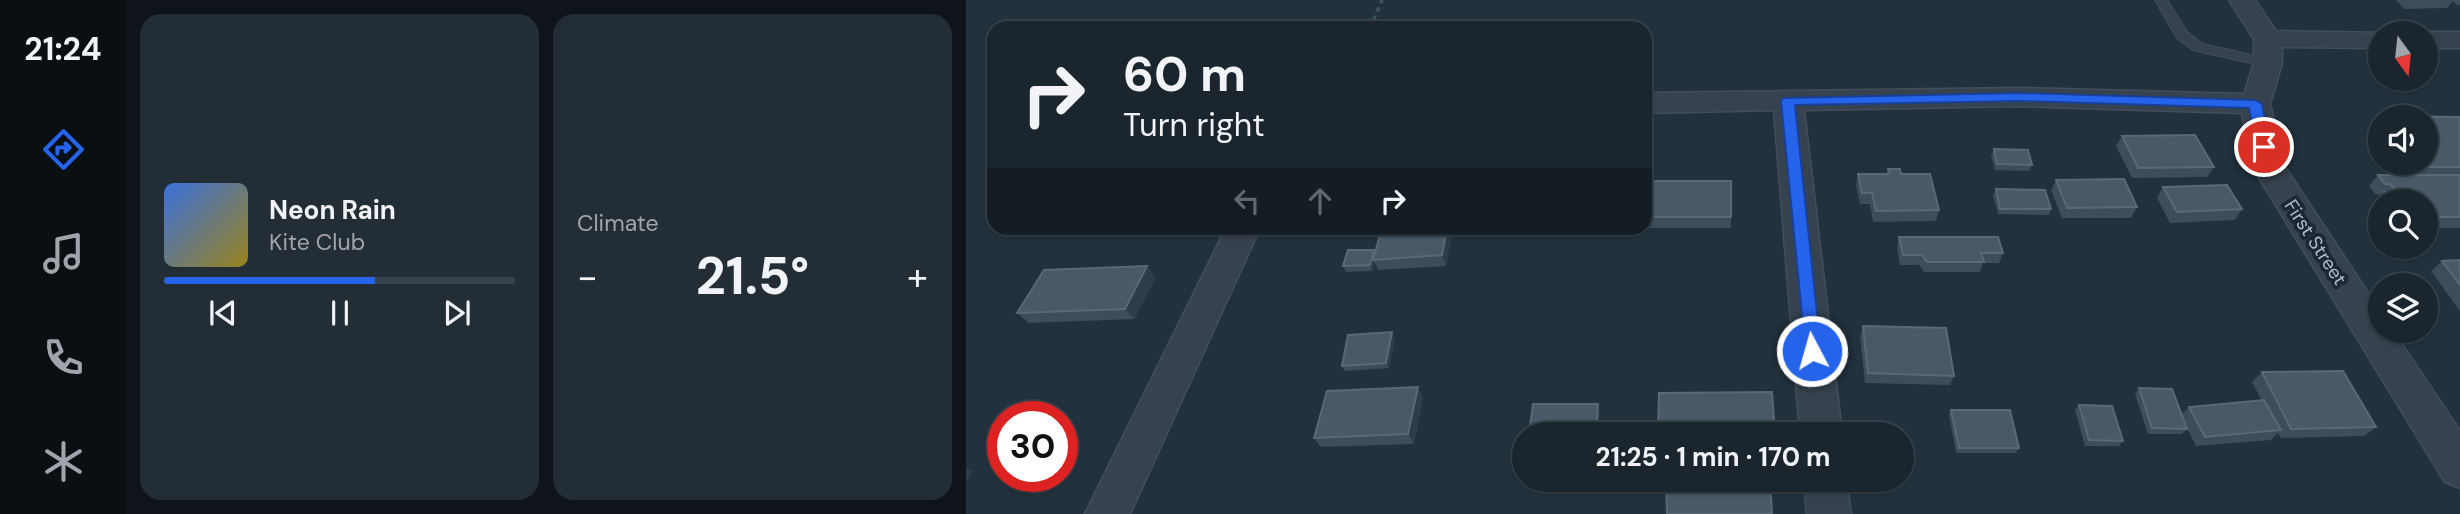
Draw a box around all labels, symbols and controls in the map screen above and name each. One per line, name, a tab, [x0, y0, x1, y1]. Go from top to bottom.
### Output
north arrow	[2368, 21, 2438, 91]
map controls	[2368, 21, 2438, 343]
text: 21:24	[24, 28, 102, 70]
text: 60 m	[1123, 42, 1246, 106]
icon: right	[1008, 49, 1099, 140]
text: Turn right	[1123, 104, 1265, 146]
button: sound	[2368, 105, 2438, 175]
pin	[2234, 117, 2294, 177]
icon: directions	[39, 125, 88, 174]
icon: arrive	[2245, 128, 2283, 166]
icon: left	[1228, 182, 1266, 220]
icon: ahead	[1301, 182, 1339, 220]
icon: right	[1374, 182, 1412, 220]
button: search	[2368, 189, 2438, 259]
text: Neon Rain	[269, 193, 396, 227]
street label: First Street	[2279, 195, 2353, 290]
text: Climate	[577, 208, 659, 238]
text: Kite Club	[269, 227, 365, 257]
icon: music	[39, 229, 88, 278]
text: 21.5°	[696, 242, 809, 310]
text: −	[577, 252, 598, 302]
text: +	[907, 252, 928, 302]
button: layers	[2368, 273, 2438, 343]
icon: previous	[204, 294, 242, 332]
icon: pause	[321, 294, 359, 332]
icon: next	[438, 294, 476, 332]
position arrow	[1775, 314, 1849, 388]
icon: phone	[39, 333, 88, 382]
speed limit sign: 30	[987, 401, 1078, 492]
icon: climate	[39, 437, 88, 486]
text: 21:25 · 1 min · 170 m	[1595, 440, 1831, 474]

